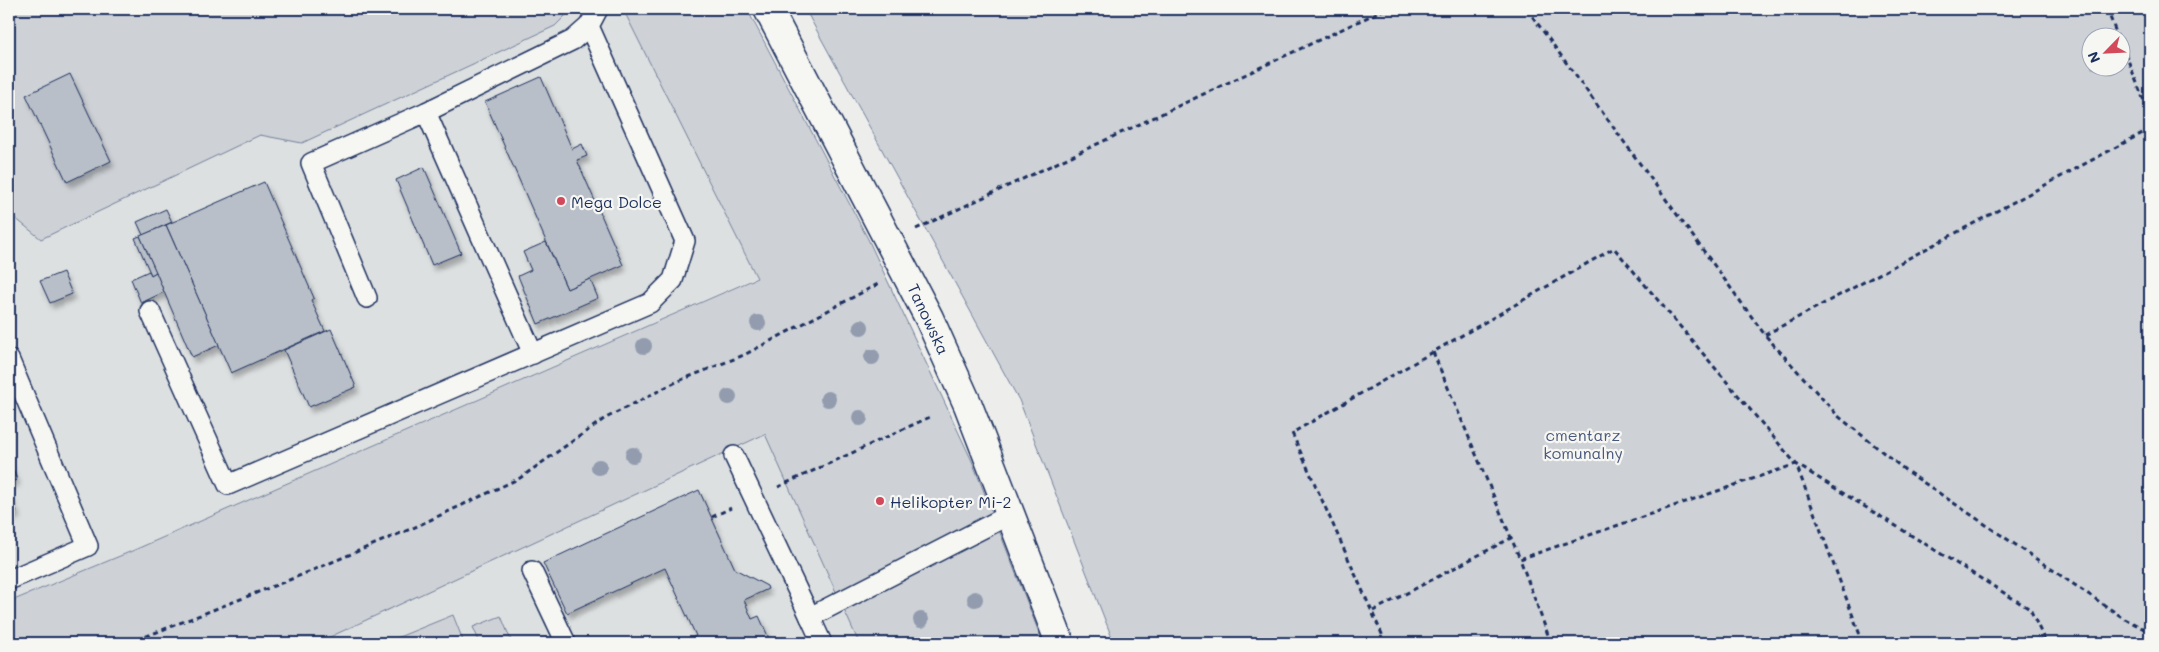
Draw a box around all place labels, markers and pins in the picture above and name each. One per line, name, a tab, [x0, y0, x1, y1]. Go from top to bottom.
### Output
place label: Mega Dolce	[571, 191, 662, 212]
marker: Mega Dolce	[555, 195, 567, 207]
place label: Helikopter Mi-2	[890, 491, 1012, 512]
marker: Helikopter Mi-2	[874, 495, 886, 507]

